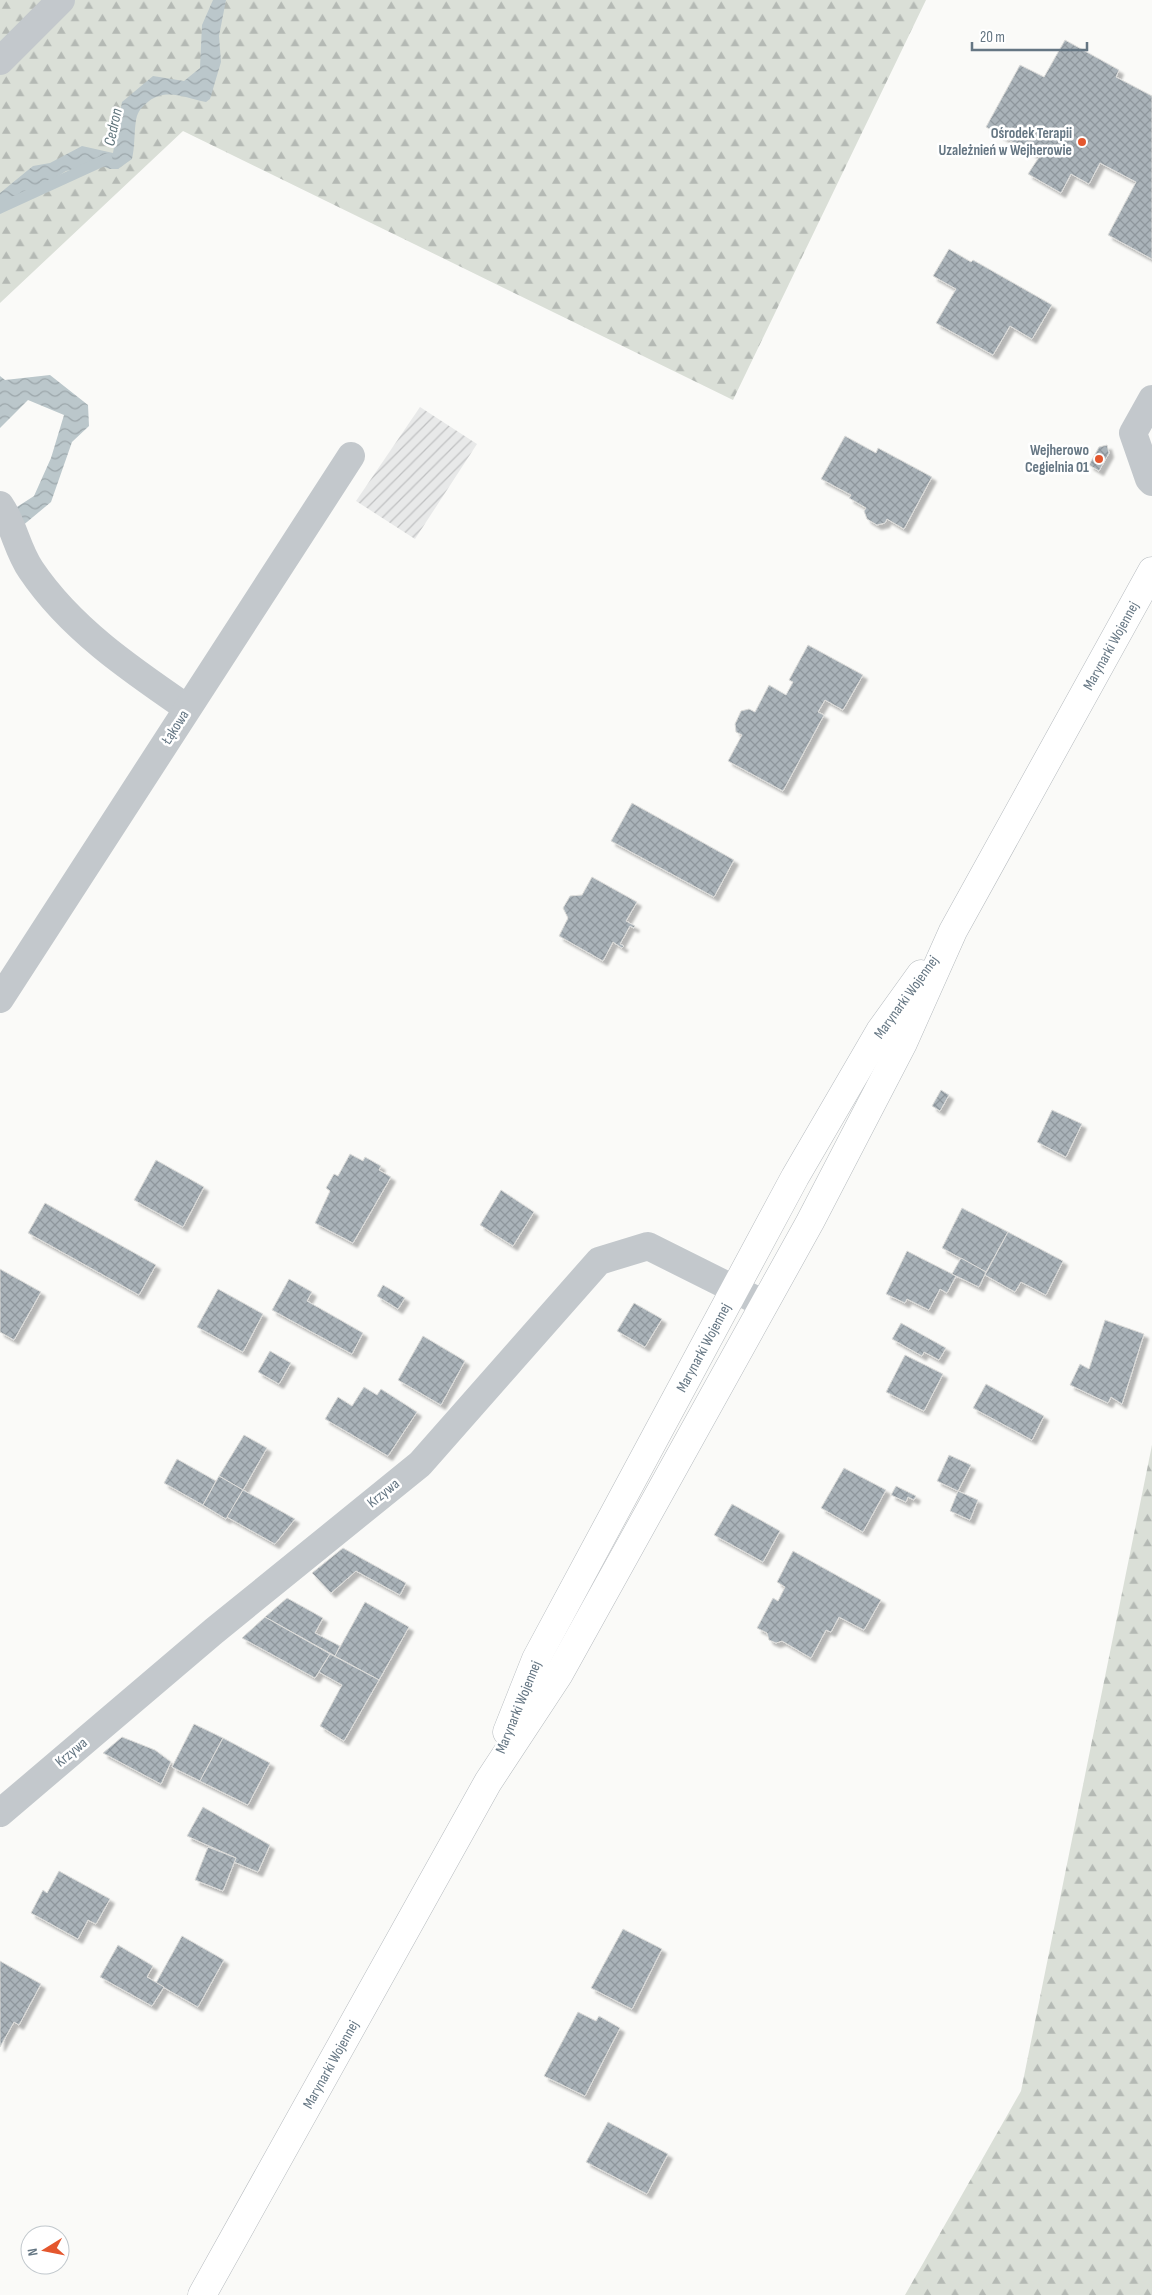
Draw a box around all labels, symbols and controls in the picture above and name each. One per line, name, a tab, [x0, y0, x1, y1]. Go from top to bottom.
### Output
scale bar	[972, 20, 1087, 52]
text: 20 m	[980, 28, 1005, 47]
water label: Cedron	[100, 107, 127, 148]
place label: Ośrodek Terapii Uzależnień w Wejherowie	[938, 124, 1072, 160]
marker: Ośrodek Terapii Uzależnień w Wejherowie	[1076, 136, 1088, 148]
place label: Wejherowo Cegielnia 01	[1025, 441, 1089, 477]
marker: Wejherowo Cegielnia 01	[1093, 453, 1105, 465]
street label: Marynarki Wojennej	[1079, 598, 1143, 694]
street label: Łąkowa	[157, 706, 194, 749]
street label: Marynarki Wojennej	[870, 952, 943, 1043]
street label: Marynarki Wojennej	[672, 1300, 736, 1396]
street label: Krzywa	[363, 1474, 404, 1512]
street label: Marynarki Wojennej	[491, 1658, 546, 1756]
street label: Krzywa	[51, 1733, 91, 1771]
street label: Marynarki Wojennej	[299, 2017, 363, 2112]
north arrow	[20, 2225, 70, 2275]
text: N	[24, 2247, 42, 2257]

